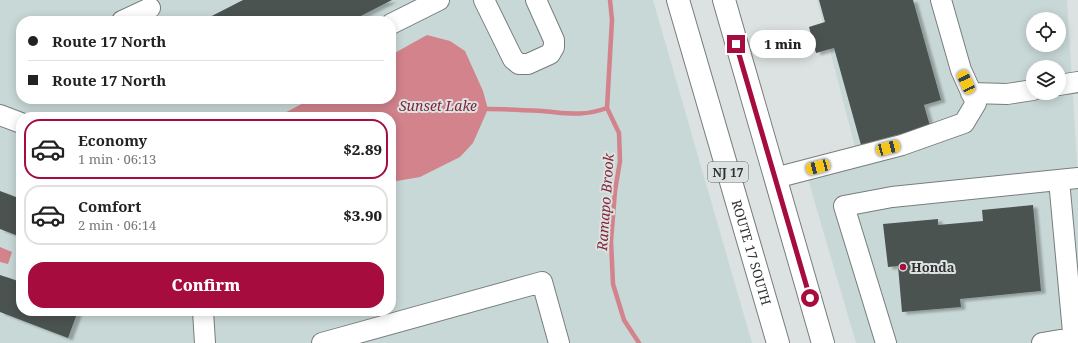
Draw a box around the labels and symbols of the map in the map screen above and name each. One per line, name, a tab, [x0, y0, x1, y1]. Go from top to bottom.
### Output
callout: 1 min	[750, 30, 816, 58]
route end	[727, 35, 745, 53]
car	[955, 69, 977, 95]
water label: Sunset Lake	[399, 96, 477, 115]
car	[875, 139, 901, 157]
water label: Ramapo Brook	[592, 152, 618, 252]
car	[805, 158, 831, 176]
road number: NJ 17	[708, 162, 748, 182]
street label: ROUTE 17 SOUTH	[728, 198, 776, 307]
place label: Honda	[911, 258, 955, 276]
marker: Honda	[898, 262, 908, 272]
route start	[801, 289, 819, 307]

